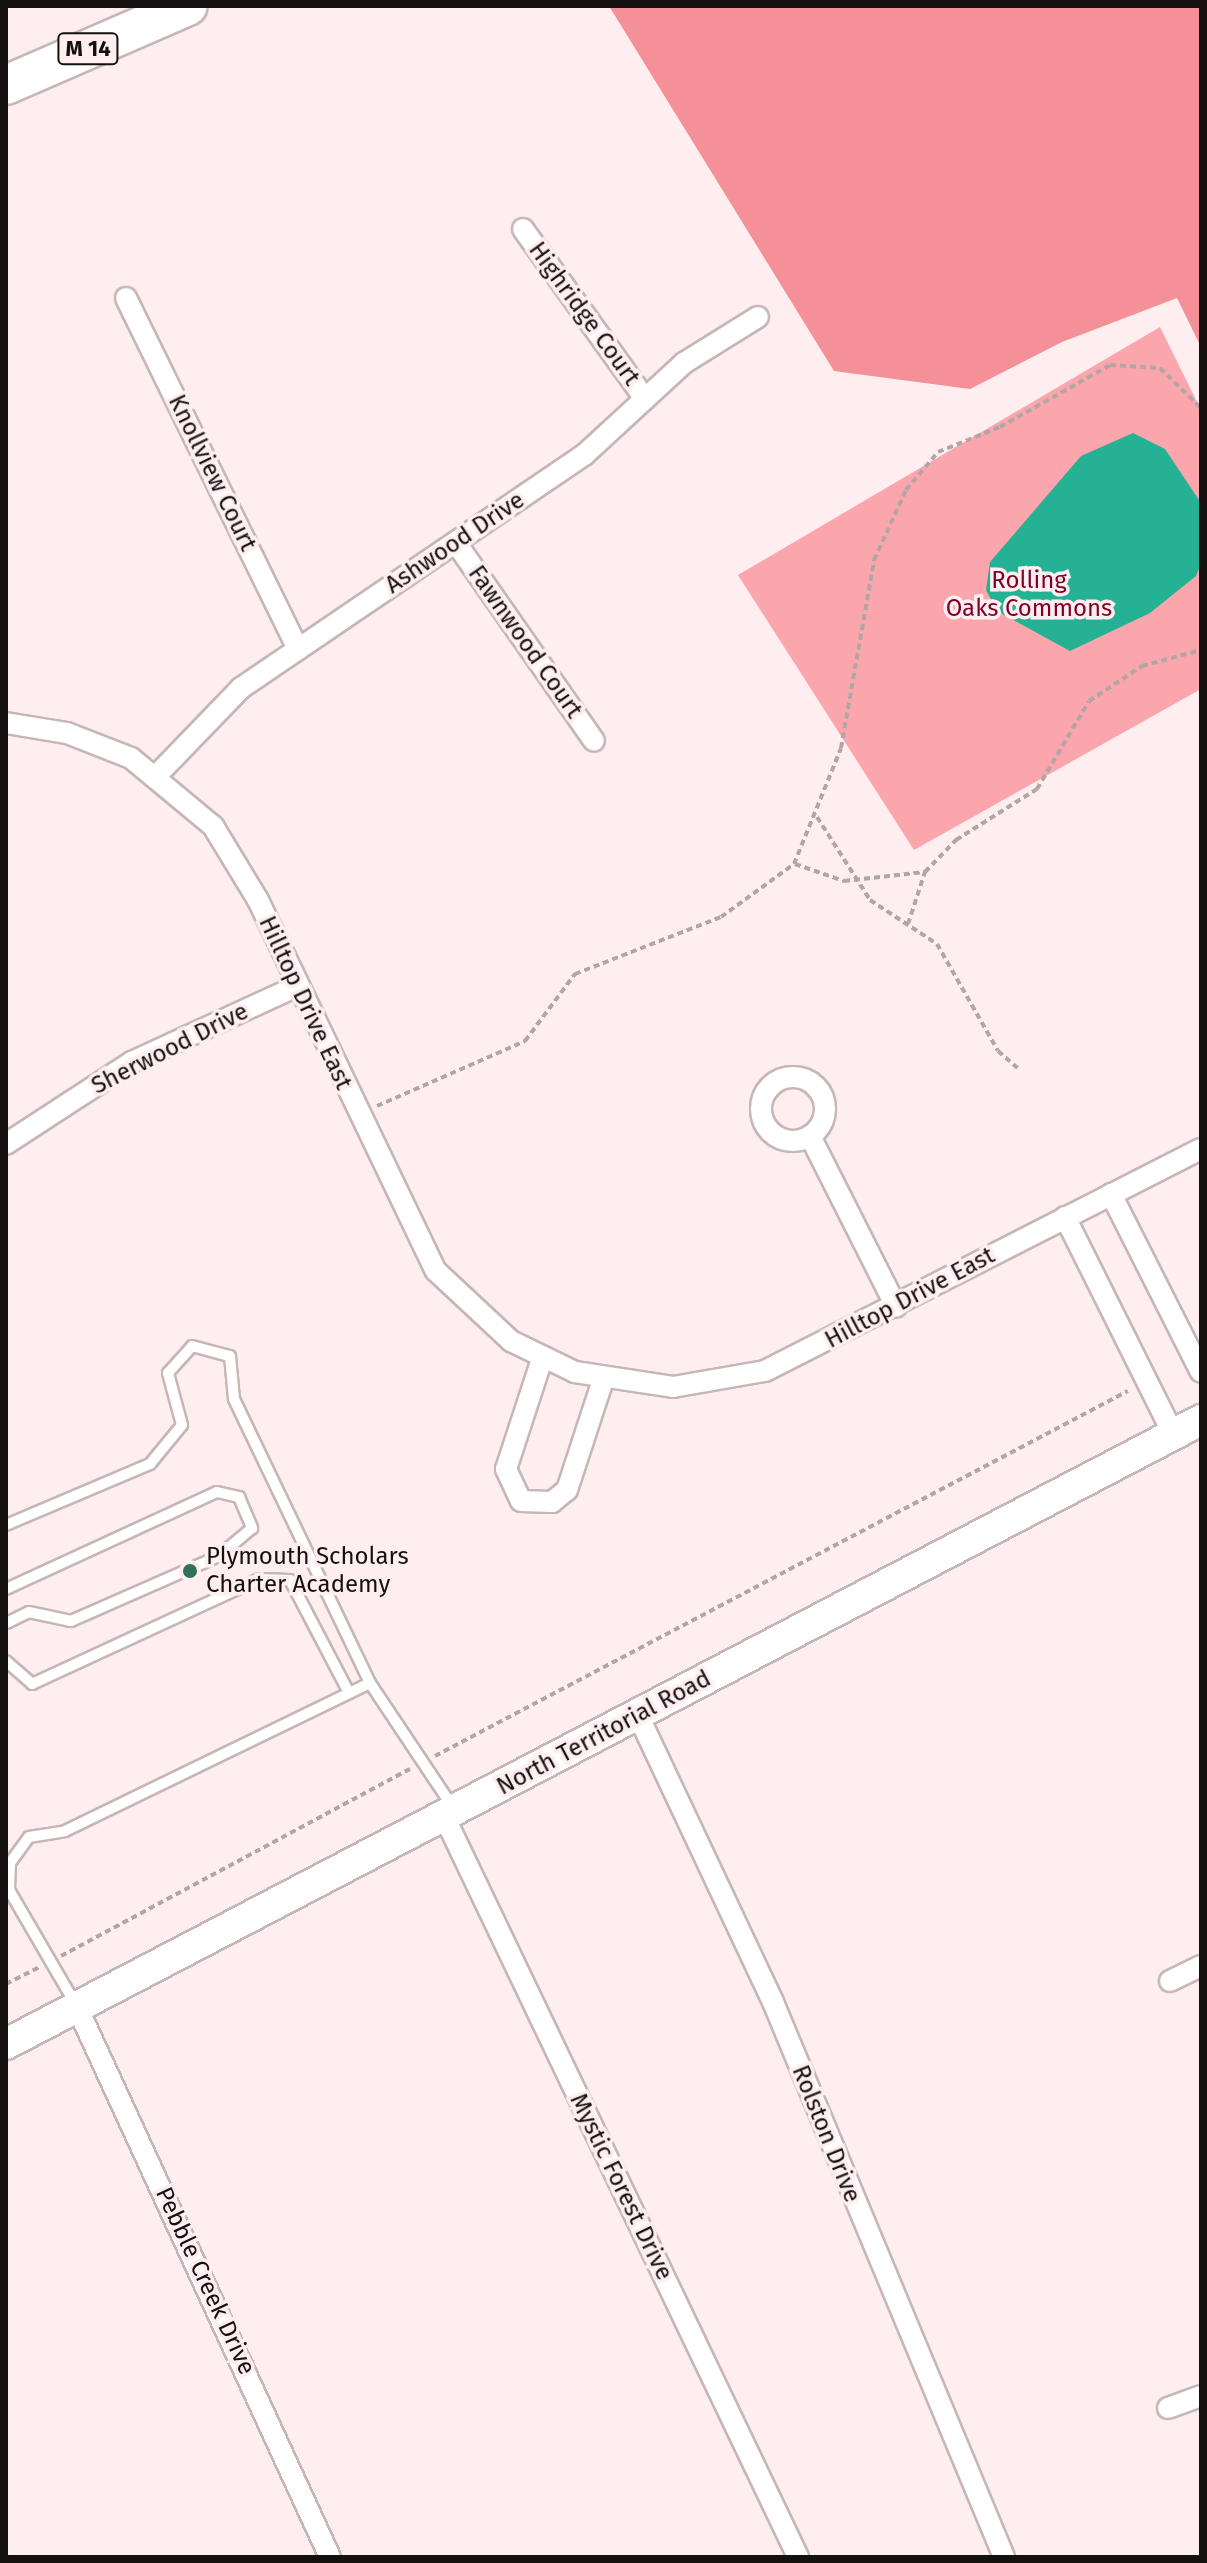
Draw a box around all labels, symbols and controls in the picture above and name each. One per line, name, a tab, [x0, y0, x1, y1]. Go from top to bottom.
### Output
road number: M 14	[56, 31, 120, 67]
street label: Highridge Court	[522, 237, 646, 391]
street label: Knollview Court	[162, 390, 262, 556]
street label: Ashwood Drive	[380, 486, 530, 600]
street label: Fawnwood Court	[462, 560, 588, 724]
park label: Rolling Oaks Commons	[946, 567, 1112, 623]
street label: Hilltop Drive East	[252, 912, 358, 1094]
street label: Sherwood Drive	[87, 997, 253, 1101]
street label: Hilltop Drive East	[820, 1241, 1000, 1355]
place label: Plymouth Scholars Charter Academy	[206, 1543, 409, 1599]
marker: Plymouth Scholars Charter Academy	[181, 1562, 199, 1580]
street label: North Territorial Road	[492, 1664, 716, 1802]
street label: Rolston Drive	[785, 2061, 867, 2207]
street label: Mystic Forest Drive	[563, 2089, 679, 2285]
street label: Pebble Creek Drive	[149, 2183, 261, 2379]

